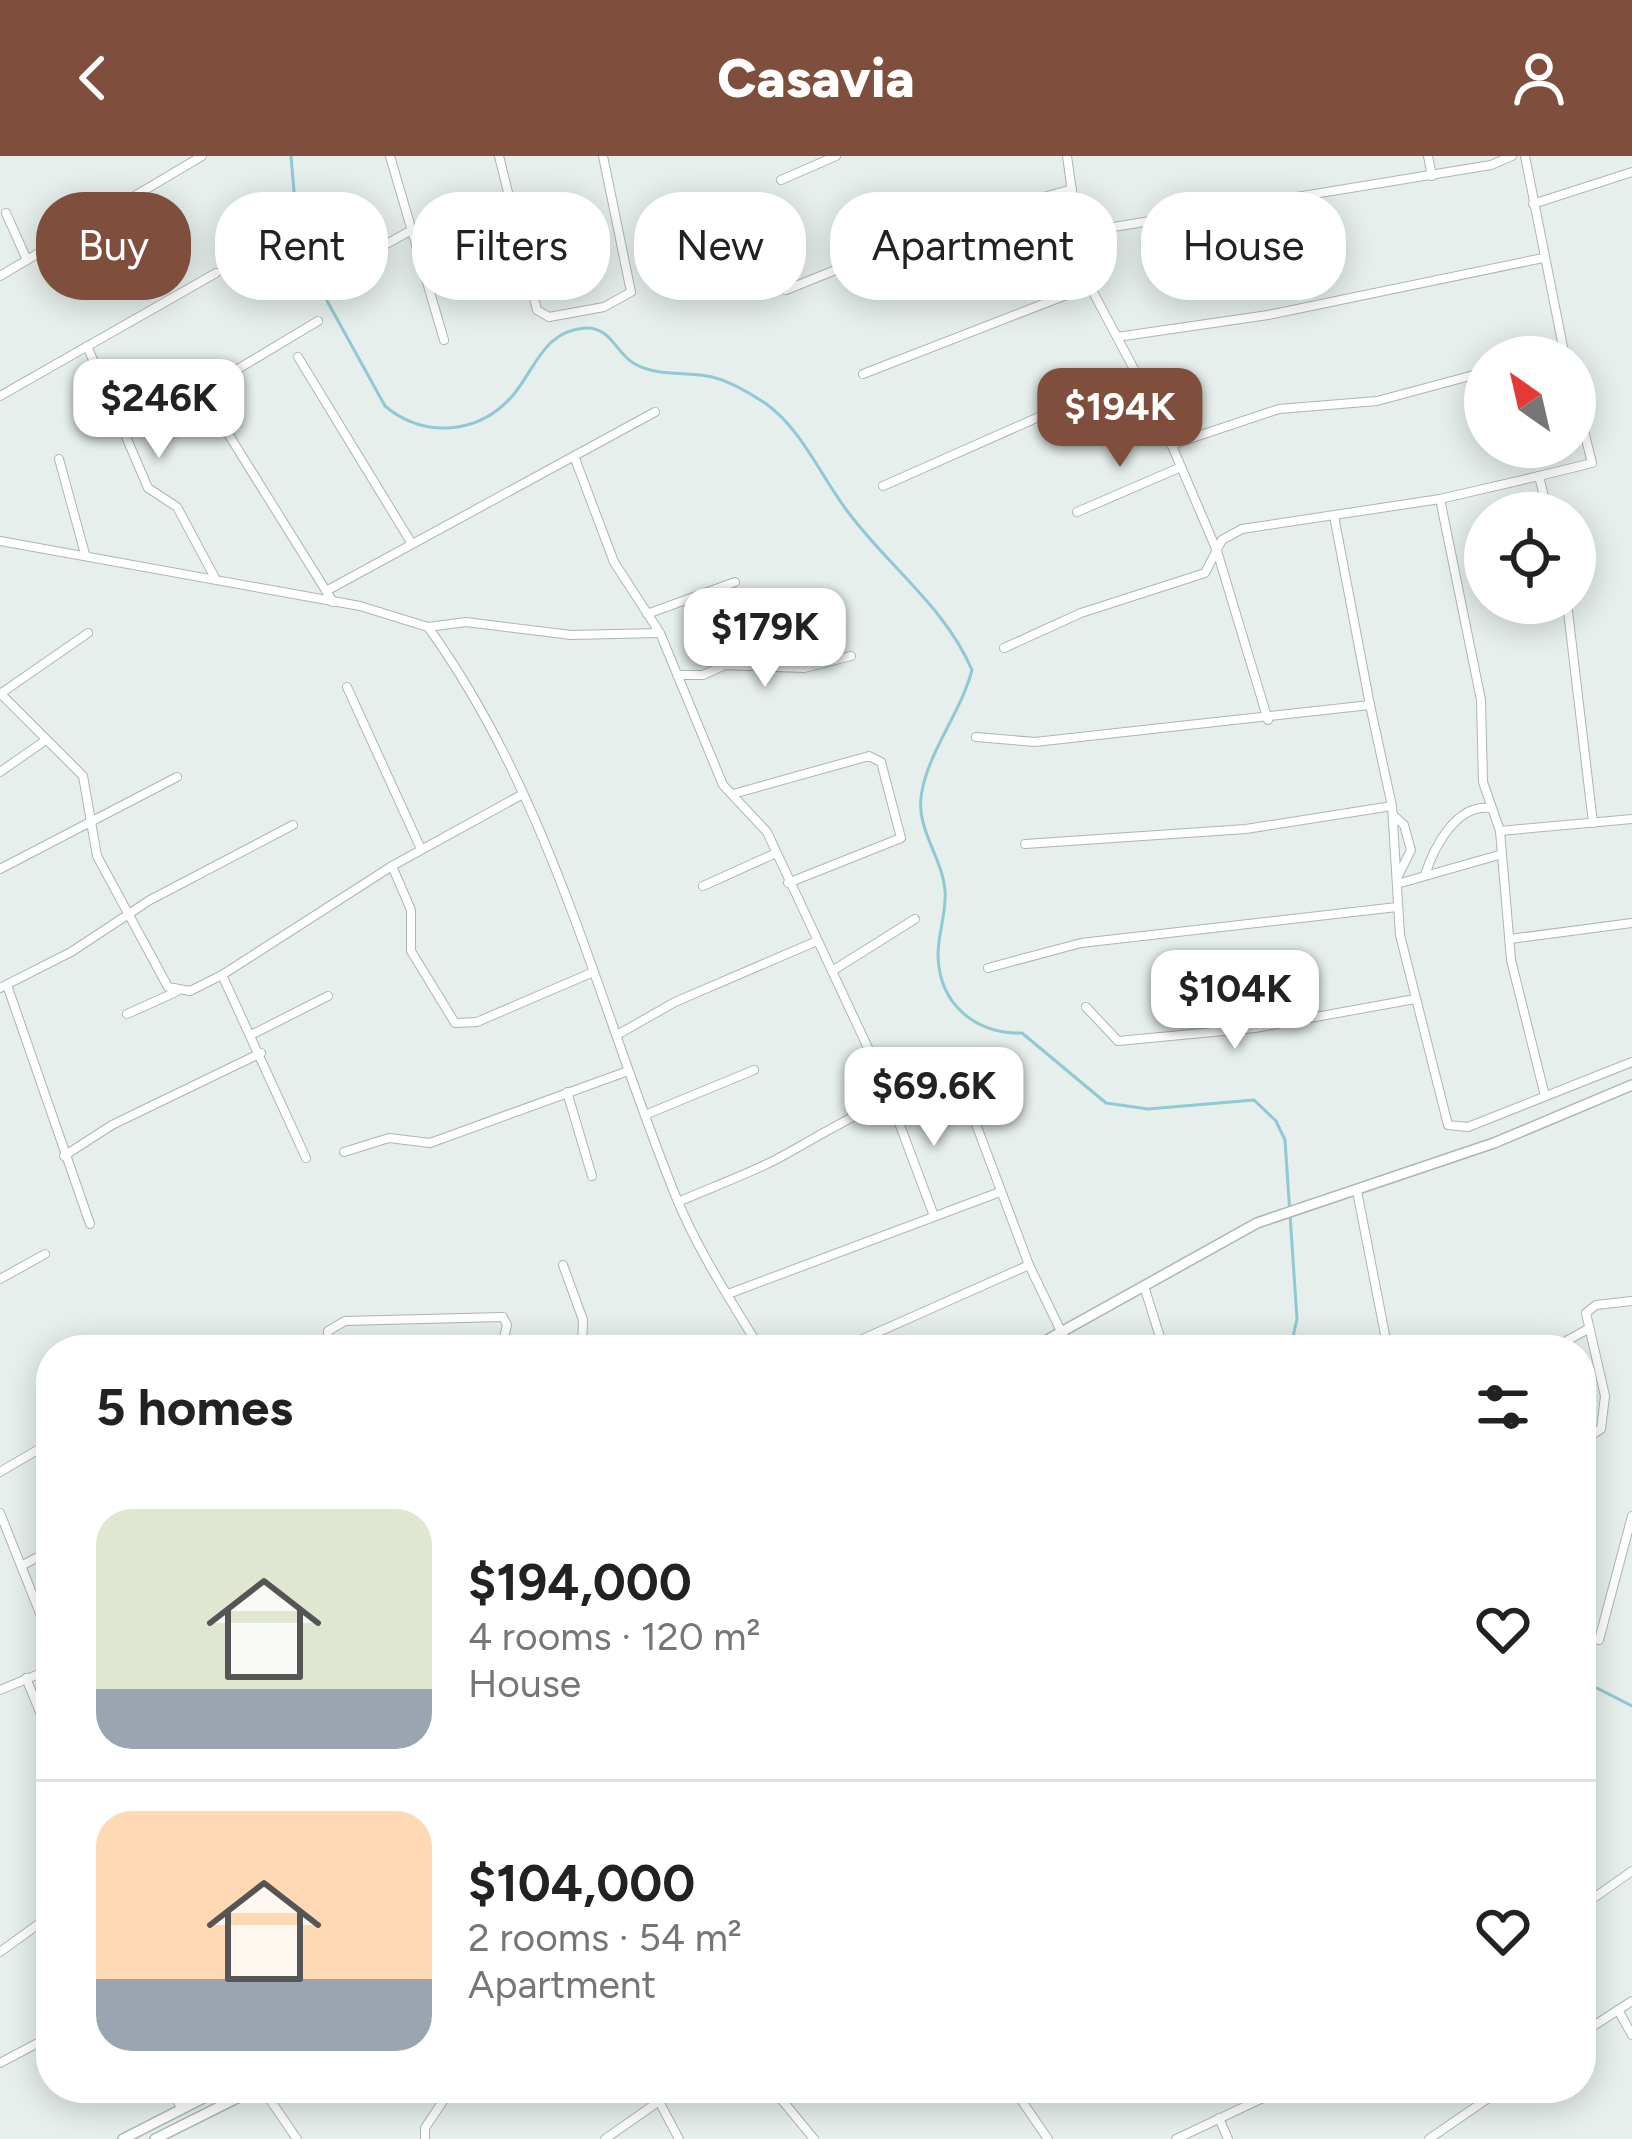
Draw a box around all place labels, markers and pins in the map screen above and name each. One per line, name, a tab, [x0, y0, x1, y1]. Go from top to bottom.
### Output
pin: $246K	[75, 359, 243, 461]
pin: $194K	[1036, 368, 1204, 470]
pin: $179K	[681, 588, 849, 690]
pin: $104K	[1151, 950, 1319, 1052]
pin: $69.6K	[836, 1047, 1032, 1149]

